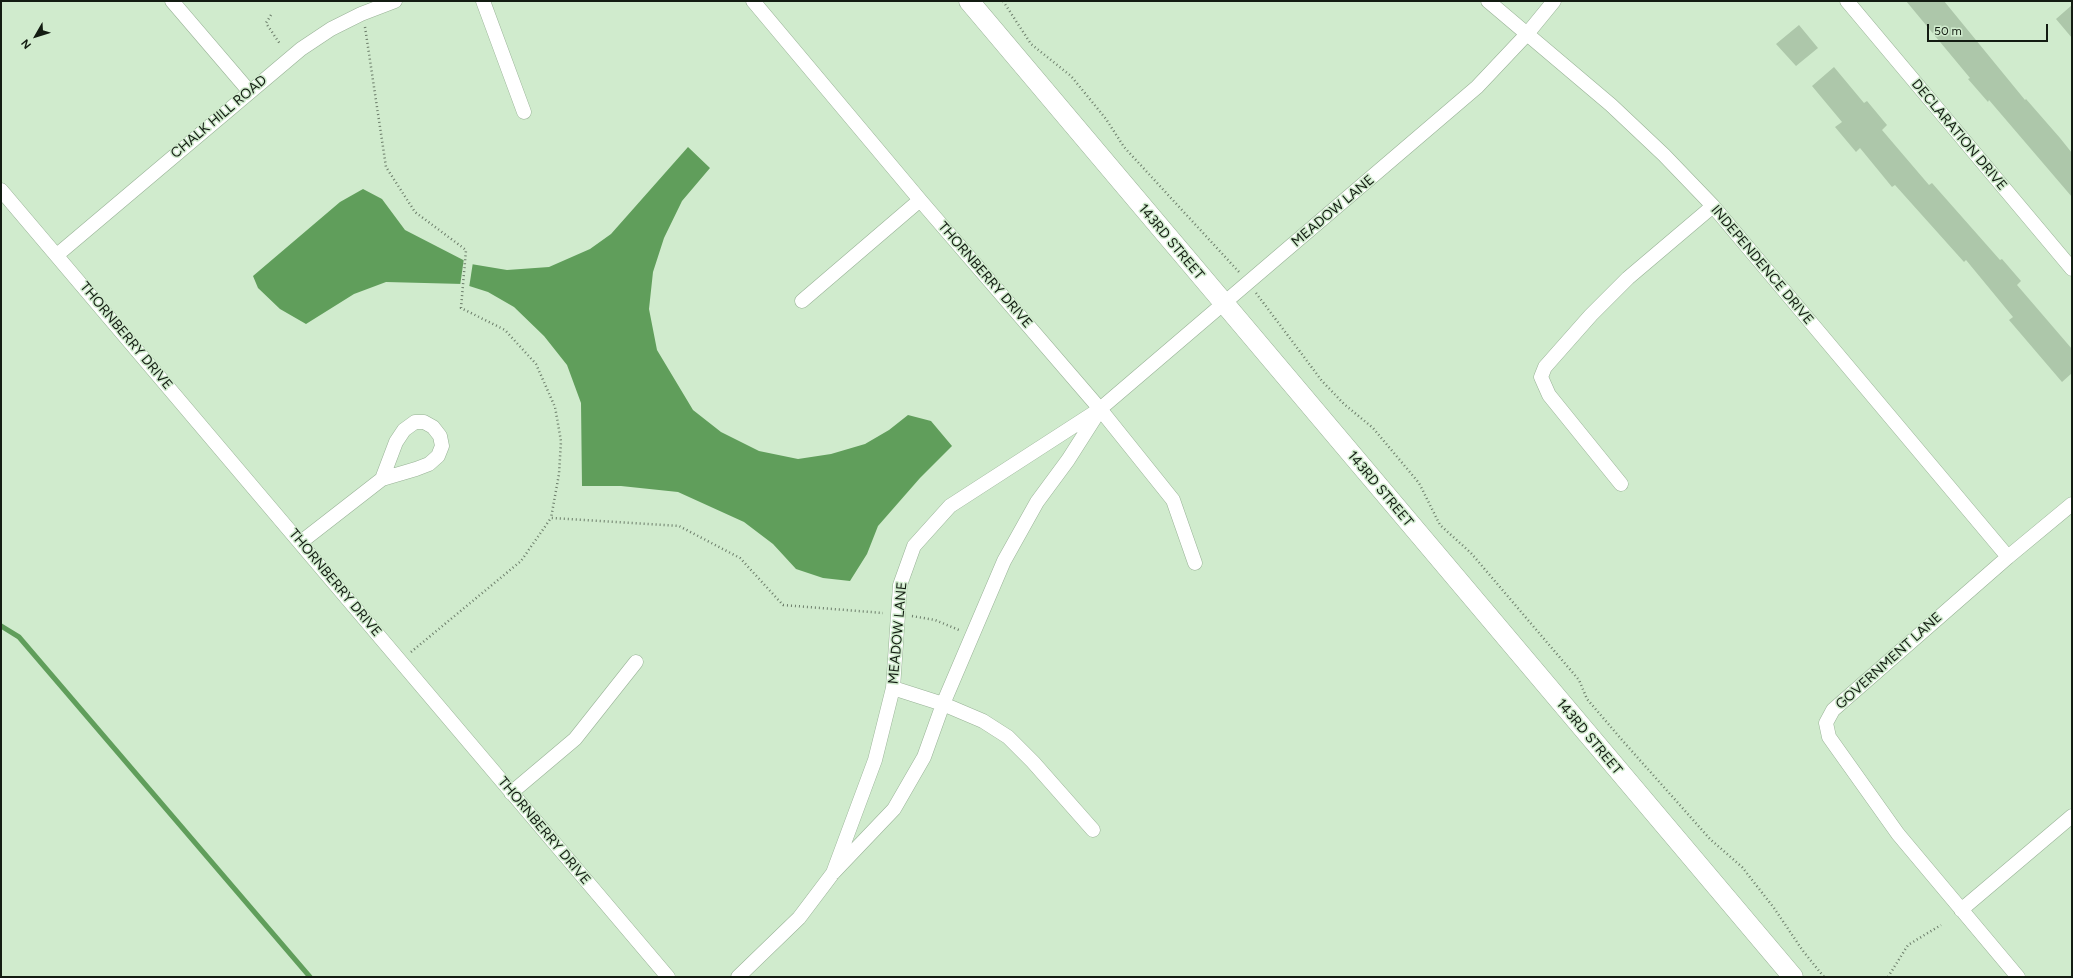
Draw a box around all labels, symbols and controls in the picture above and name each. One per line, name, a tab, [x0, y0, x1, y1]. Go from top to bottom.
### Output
north arrow	[16, 16, 56, 56]
scale bar	[1929, 16, 2050, 42]
text: 50 m	[1934, 24, 1962, 38]
text: N	[19, 36, 34, 51]
street label: CHALK HILL ROAD	[167, 72, 271, 162]
street label: DECLARATION DRIVE	[1908, 76, 2010, 194]
street label: MEADOW LANE	[1288, 172, 1378, 250]
street label: 143RD STREET	[1135, 201, 1207, 283]
street label: INDEPENDENCE DRIVE	[1707, 202, 1817, 328]
street label: THORNBERRY DRIVE	[934, 218, 1036, 332]
street label: THORNBERRY DRIVE	[76, 279, 176, 393]
street label: 143RD STREET	[1344, 448, 1416, 530]
street label: THORNBERRY DRIVE	[285, 526, 385, 640]
street label: MEADOW LANE	[885, 581, 911, 685]
street label: GOVERNMENT LANE	[1832, 609, 1946, 713]
street label: 143RD STREET	[1553, 696, 1625, 778]
street label: THORNBERRY DRIVE	[494, 774, 594, 888]

